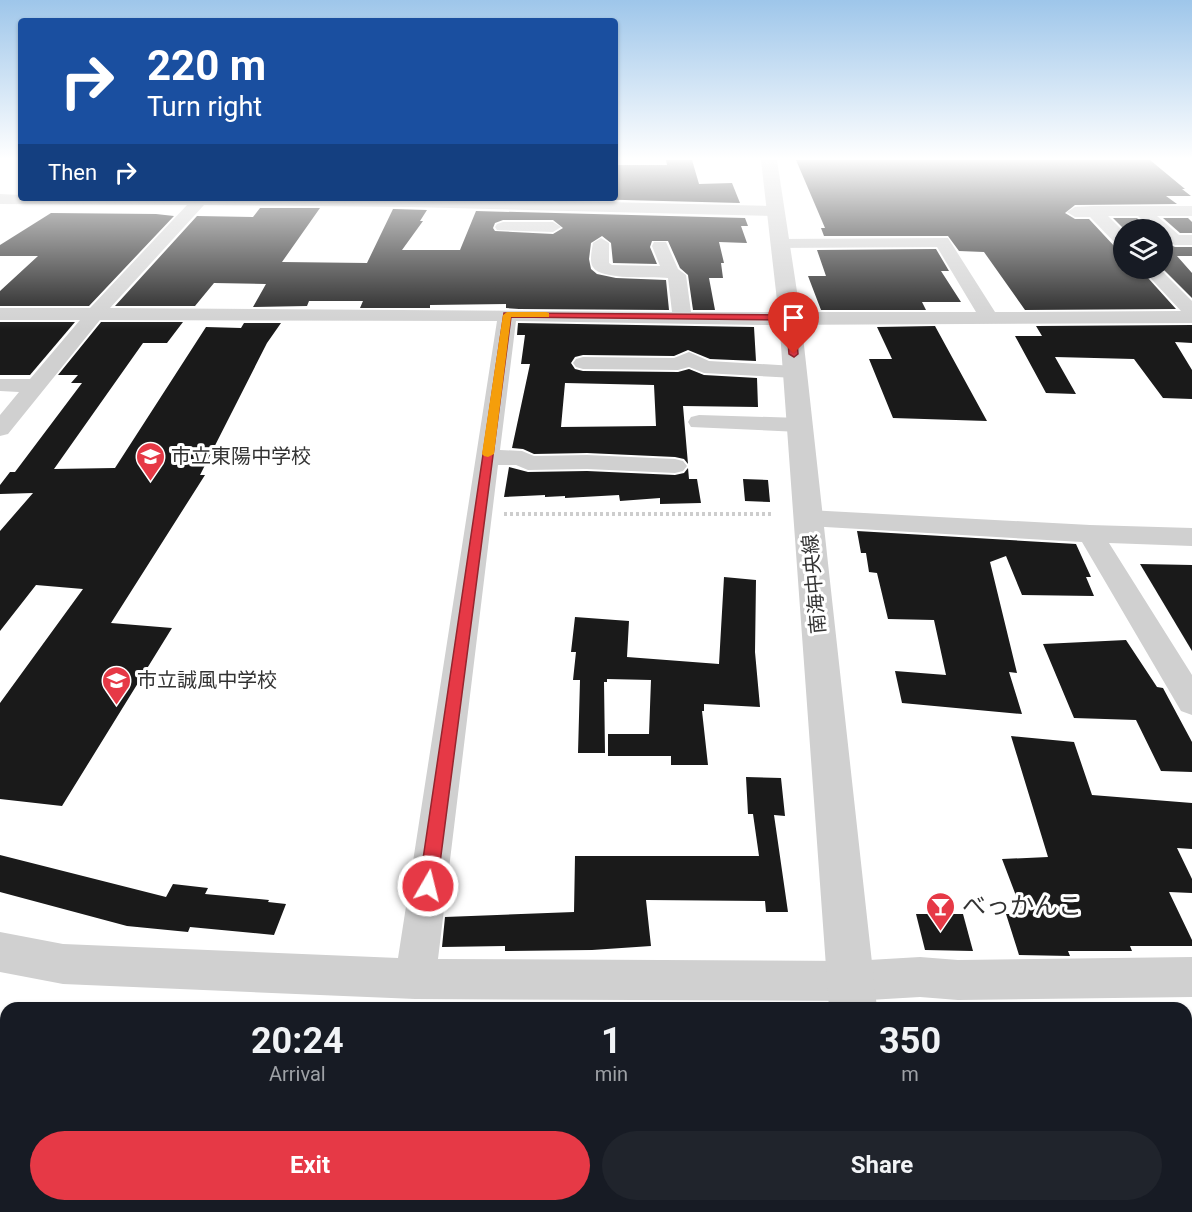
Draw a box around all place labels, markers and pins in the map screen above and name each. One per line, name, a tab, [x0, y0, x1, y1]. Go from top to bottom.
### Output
pin	[768, 292, 819, 354]
school or university icon: 市立東陽中学校	[134, 440, 166, 482]
place label: 市立東陽中学校	[171, 444, 311, 468]
school or university icon: 市立誠風中学校	[100, 664, 132, 706]
place label: 市立誠風中学校	[137, 668, 277, 692]
bar icon: べっかんこ	[925, 890, 957, 932]
place label: べっかんこ	[962, 892, 1082, 920]

